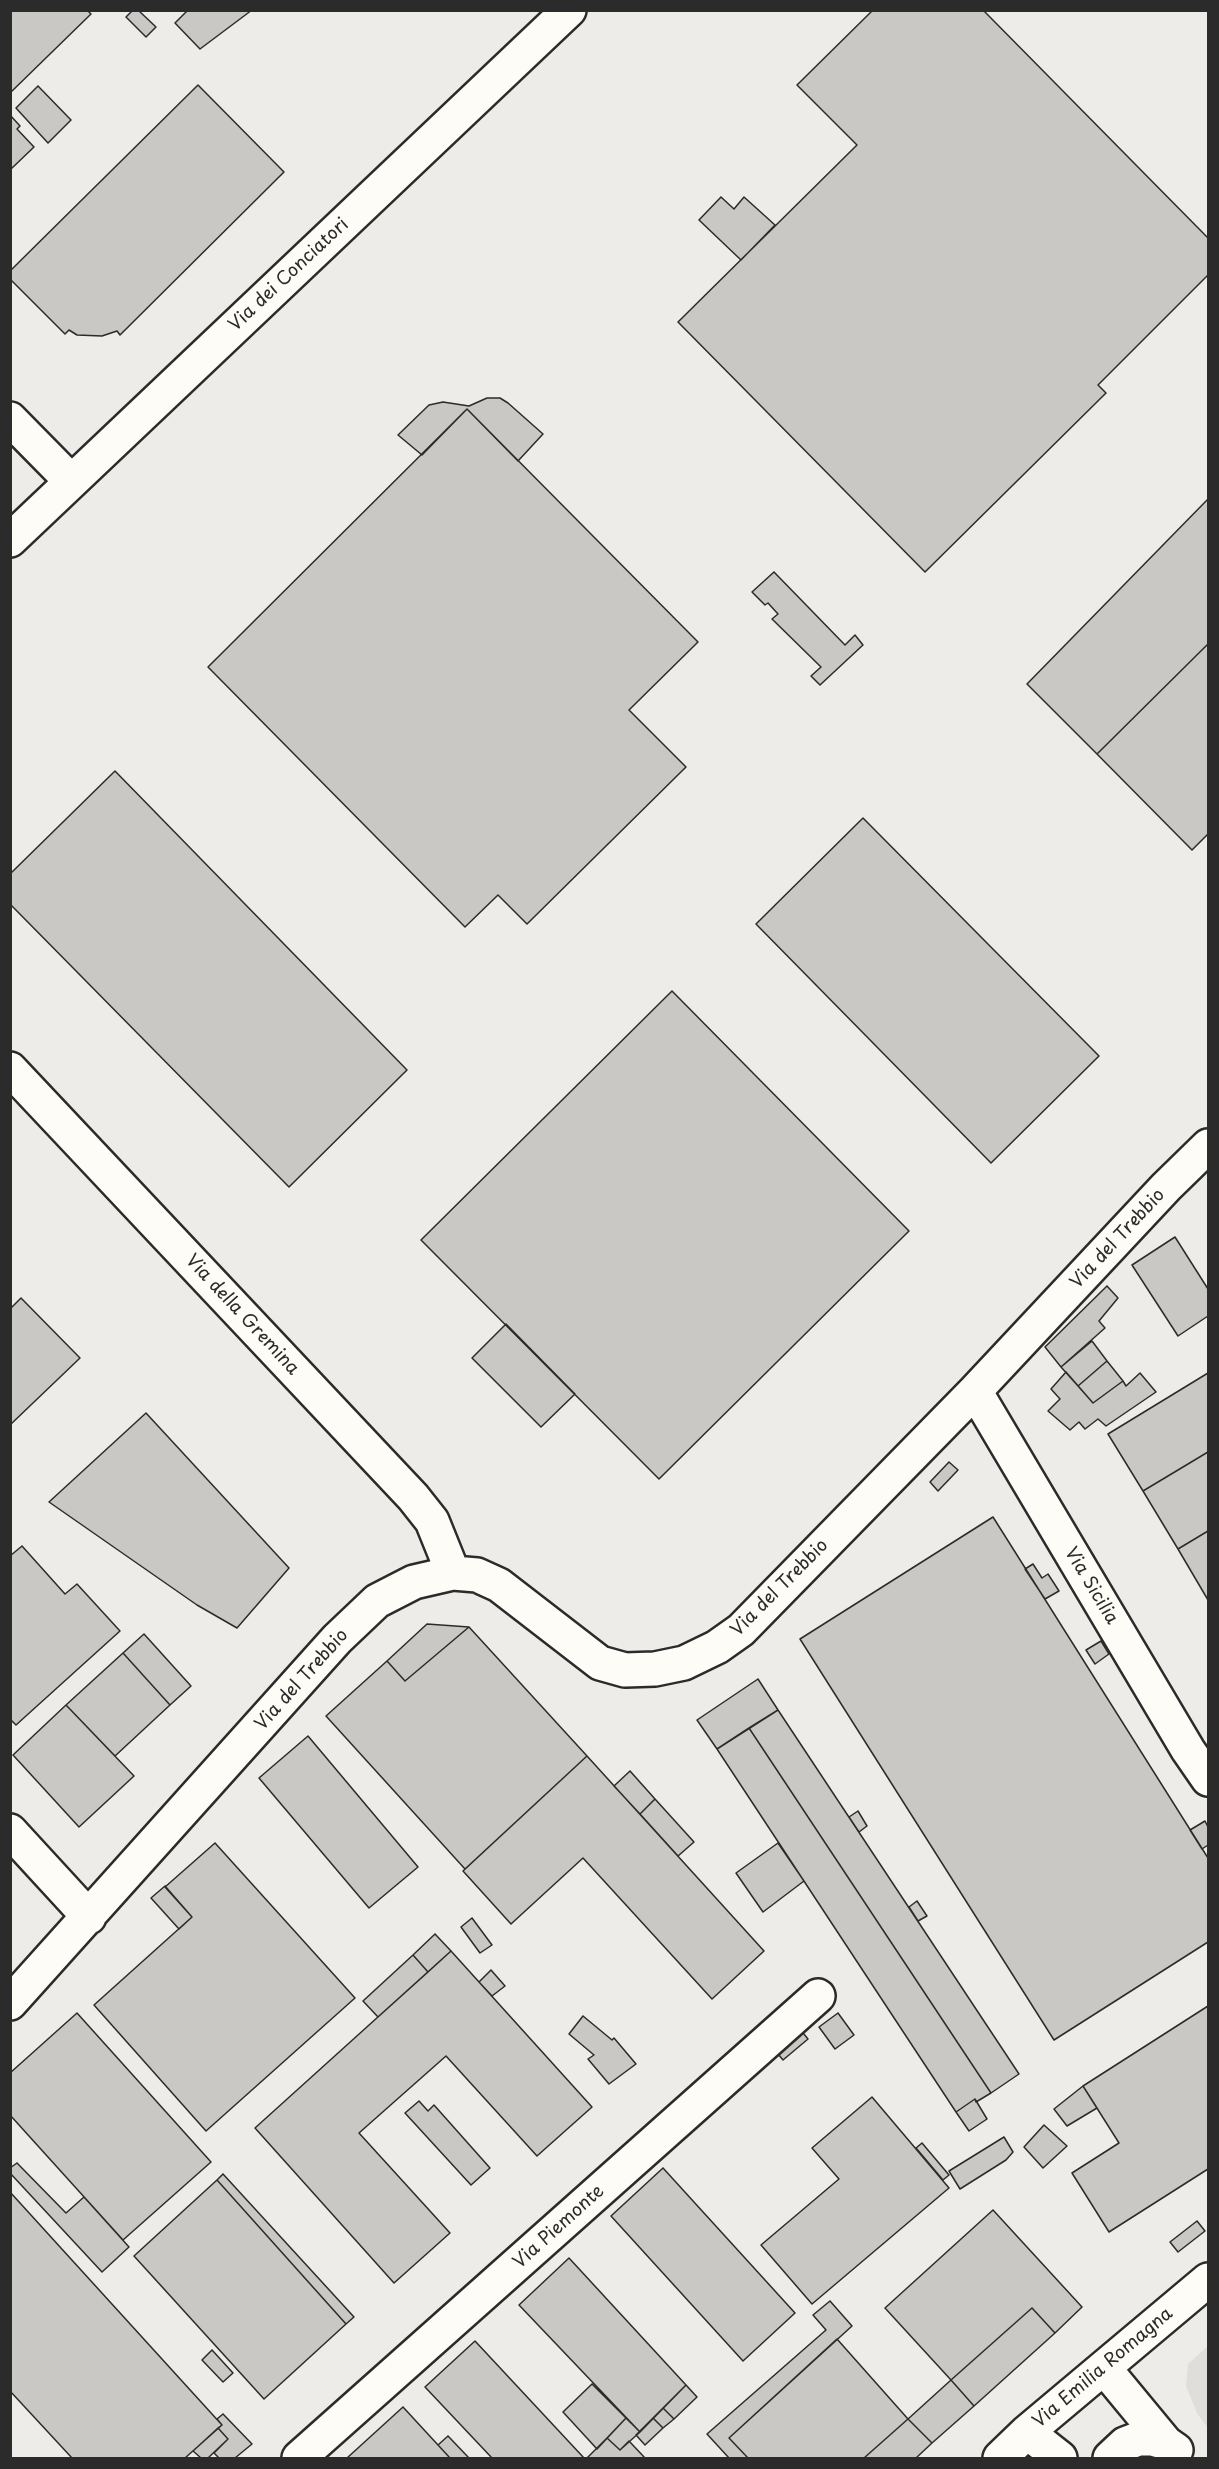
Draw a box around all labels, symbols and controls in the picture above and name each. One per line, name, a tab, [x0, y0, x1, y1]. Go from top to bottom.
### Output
street label: Via dei Conciatori	[225, 214, 353, 336]
street label: Via del Trebbio	[1066, 1185, 1170, 1293]
street label: Via della Gremina	[181, 1250, 303, 1380]
street label: Via del Trebbio	[727, 1535, 833, 1641]
street label: Via Sicilia	[1060, 1544, 1122, 1628]
street label: Via del Trebbio	[251, 1625, 353, 1735]
street label: Via Piemonte	[509, 2181, 609, 2273]
street label: Via Emilia Romagna	[1029, 2303, 1177, 2433]

